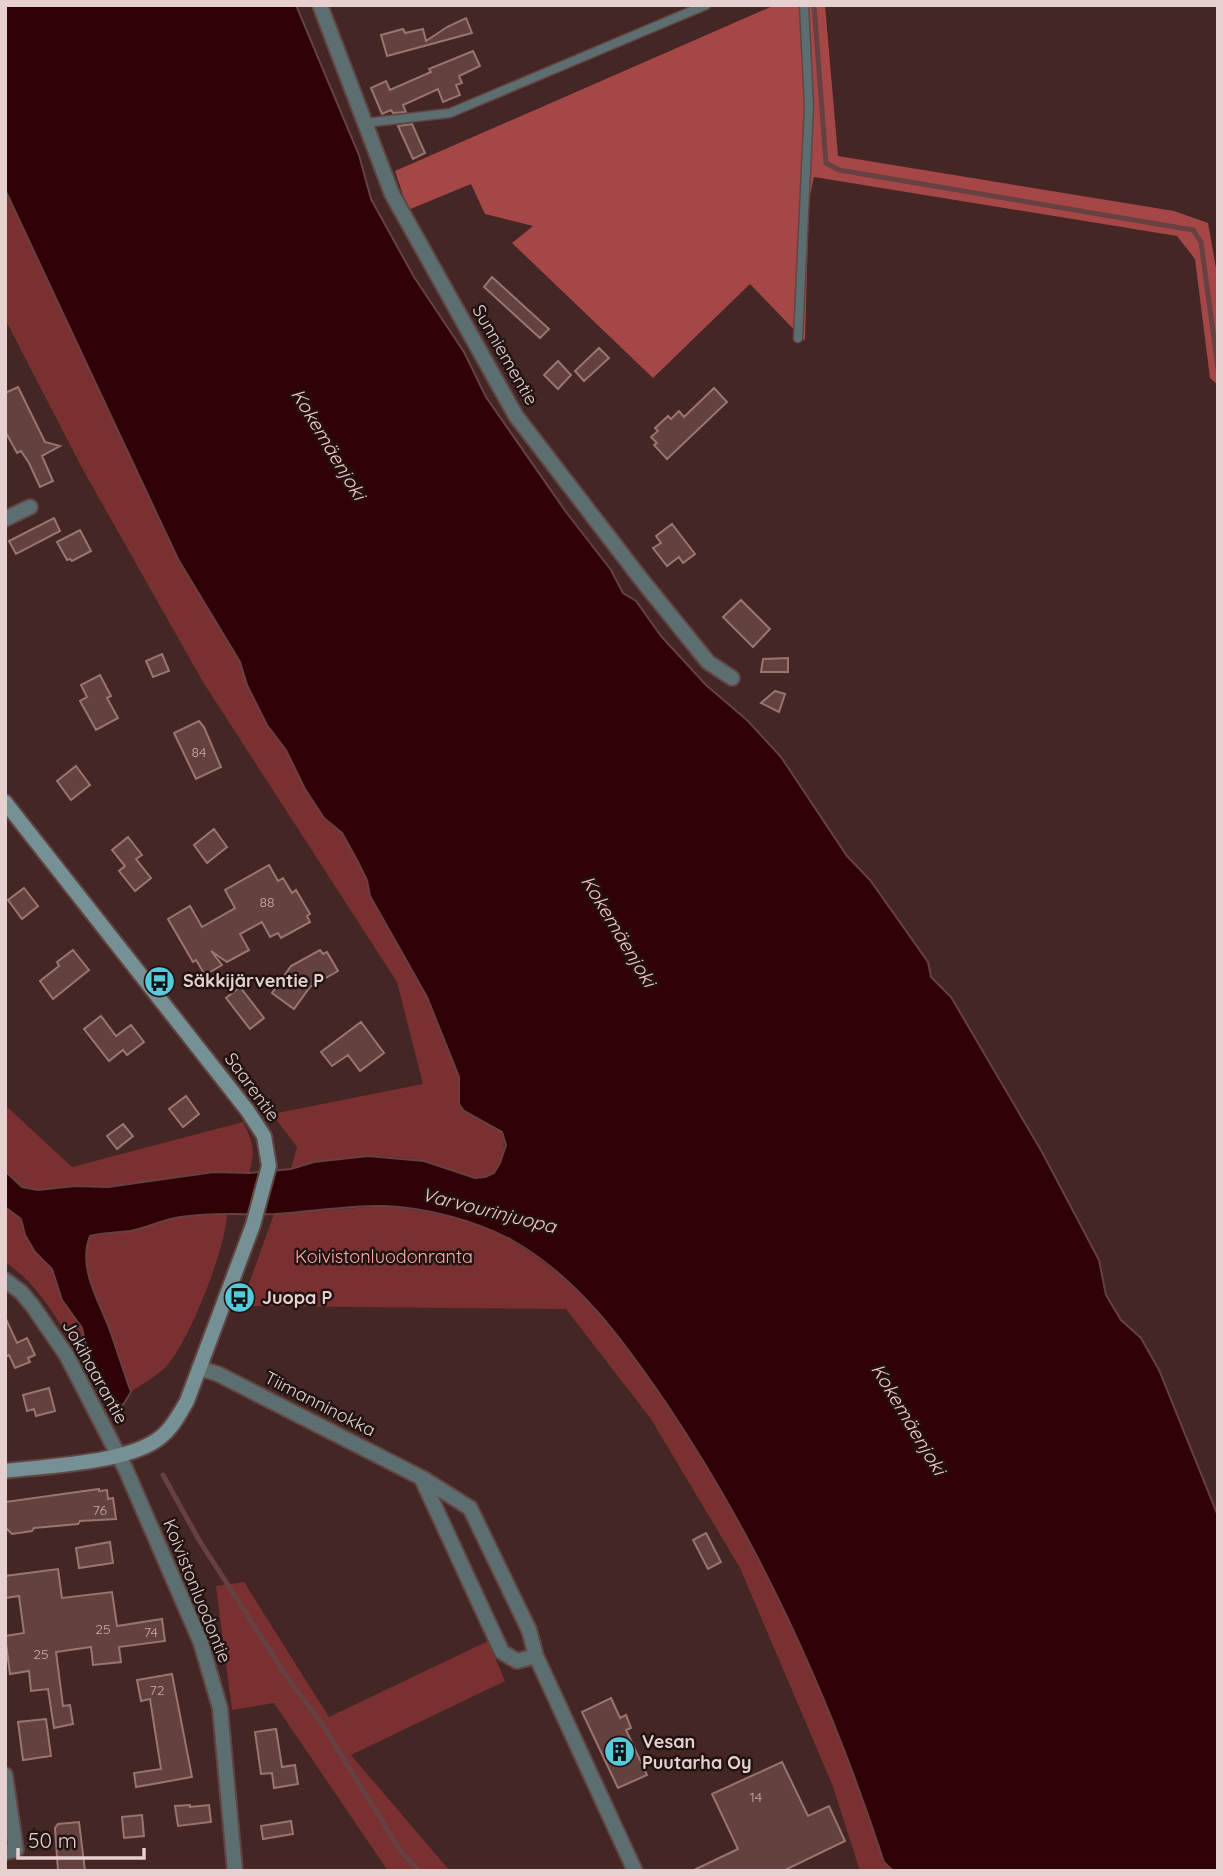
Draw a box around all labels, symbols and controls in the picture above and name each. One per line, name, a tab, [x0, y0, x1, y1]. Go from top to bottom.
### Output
street label: Sunniementie	[467, 300, 543, 409]
water label: Kokemäenjoki	[286, 384, 373, 506]
house number: 84	[192, 743, 206, 761]
water label: Kokemäenjoki	[576, 871, 663, 993]
house number: 88	[259, 893, 275, 911]
bus stop icon: Säkkijärventie P	[143, 964, 177, 998]
place label: Säkkijärventie P	[183, 969, 324, 992]
street label: Saarentie	[220, 1048, 285, 1126]
water label: Varvourinjuopa	[420, 1182, 560, 1239]
park label: Koivistonluodonranta	[295, 1245, 473, 1268]
bus stop icon: Juopa P	[222, 1281, 256, 1315]
place label: Juopa P	[262, 1286, 332, 1309]
street label: Jokihaarantie	[57, 1316, 133, 1428]
water label: Kokemäenjoki	[866, 1359, 953, 1481]
street label: Tiimanninokka	[261, 1366, 380, 1441]
house number: 76	[93, 1501, 108, 1519]
street label: Koivistonluodontie	[158, 1516, 237, 1666]
house number: 25	[95, 1620, 111, 1638]
house number: 74	[144, 1623, 158, 1641]
house number: 25	[33, 1645, 49, 1663]
house number: 72	[150, 1681, 165, 1699]
place label: Vesan Puutarha Oy	[642, 1730, 752, 1774]
building icon: Vesan Puutarha Oy	[602, 1735, 636, 1769]
house number: 14	[750, 1788, 762, 1806]
scale bar	[18, 1816, 144, 1860]
text: 50 m	[28, 1827, 77, 1853]

